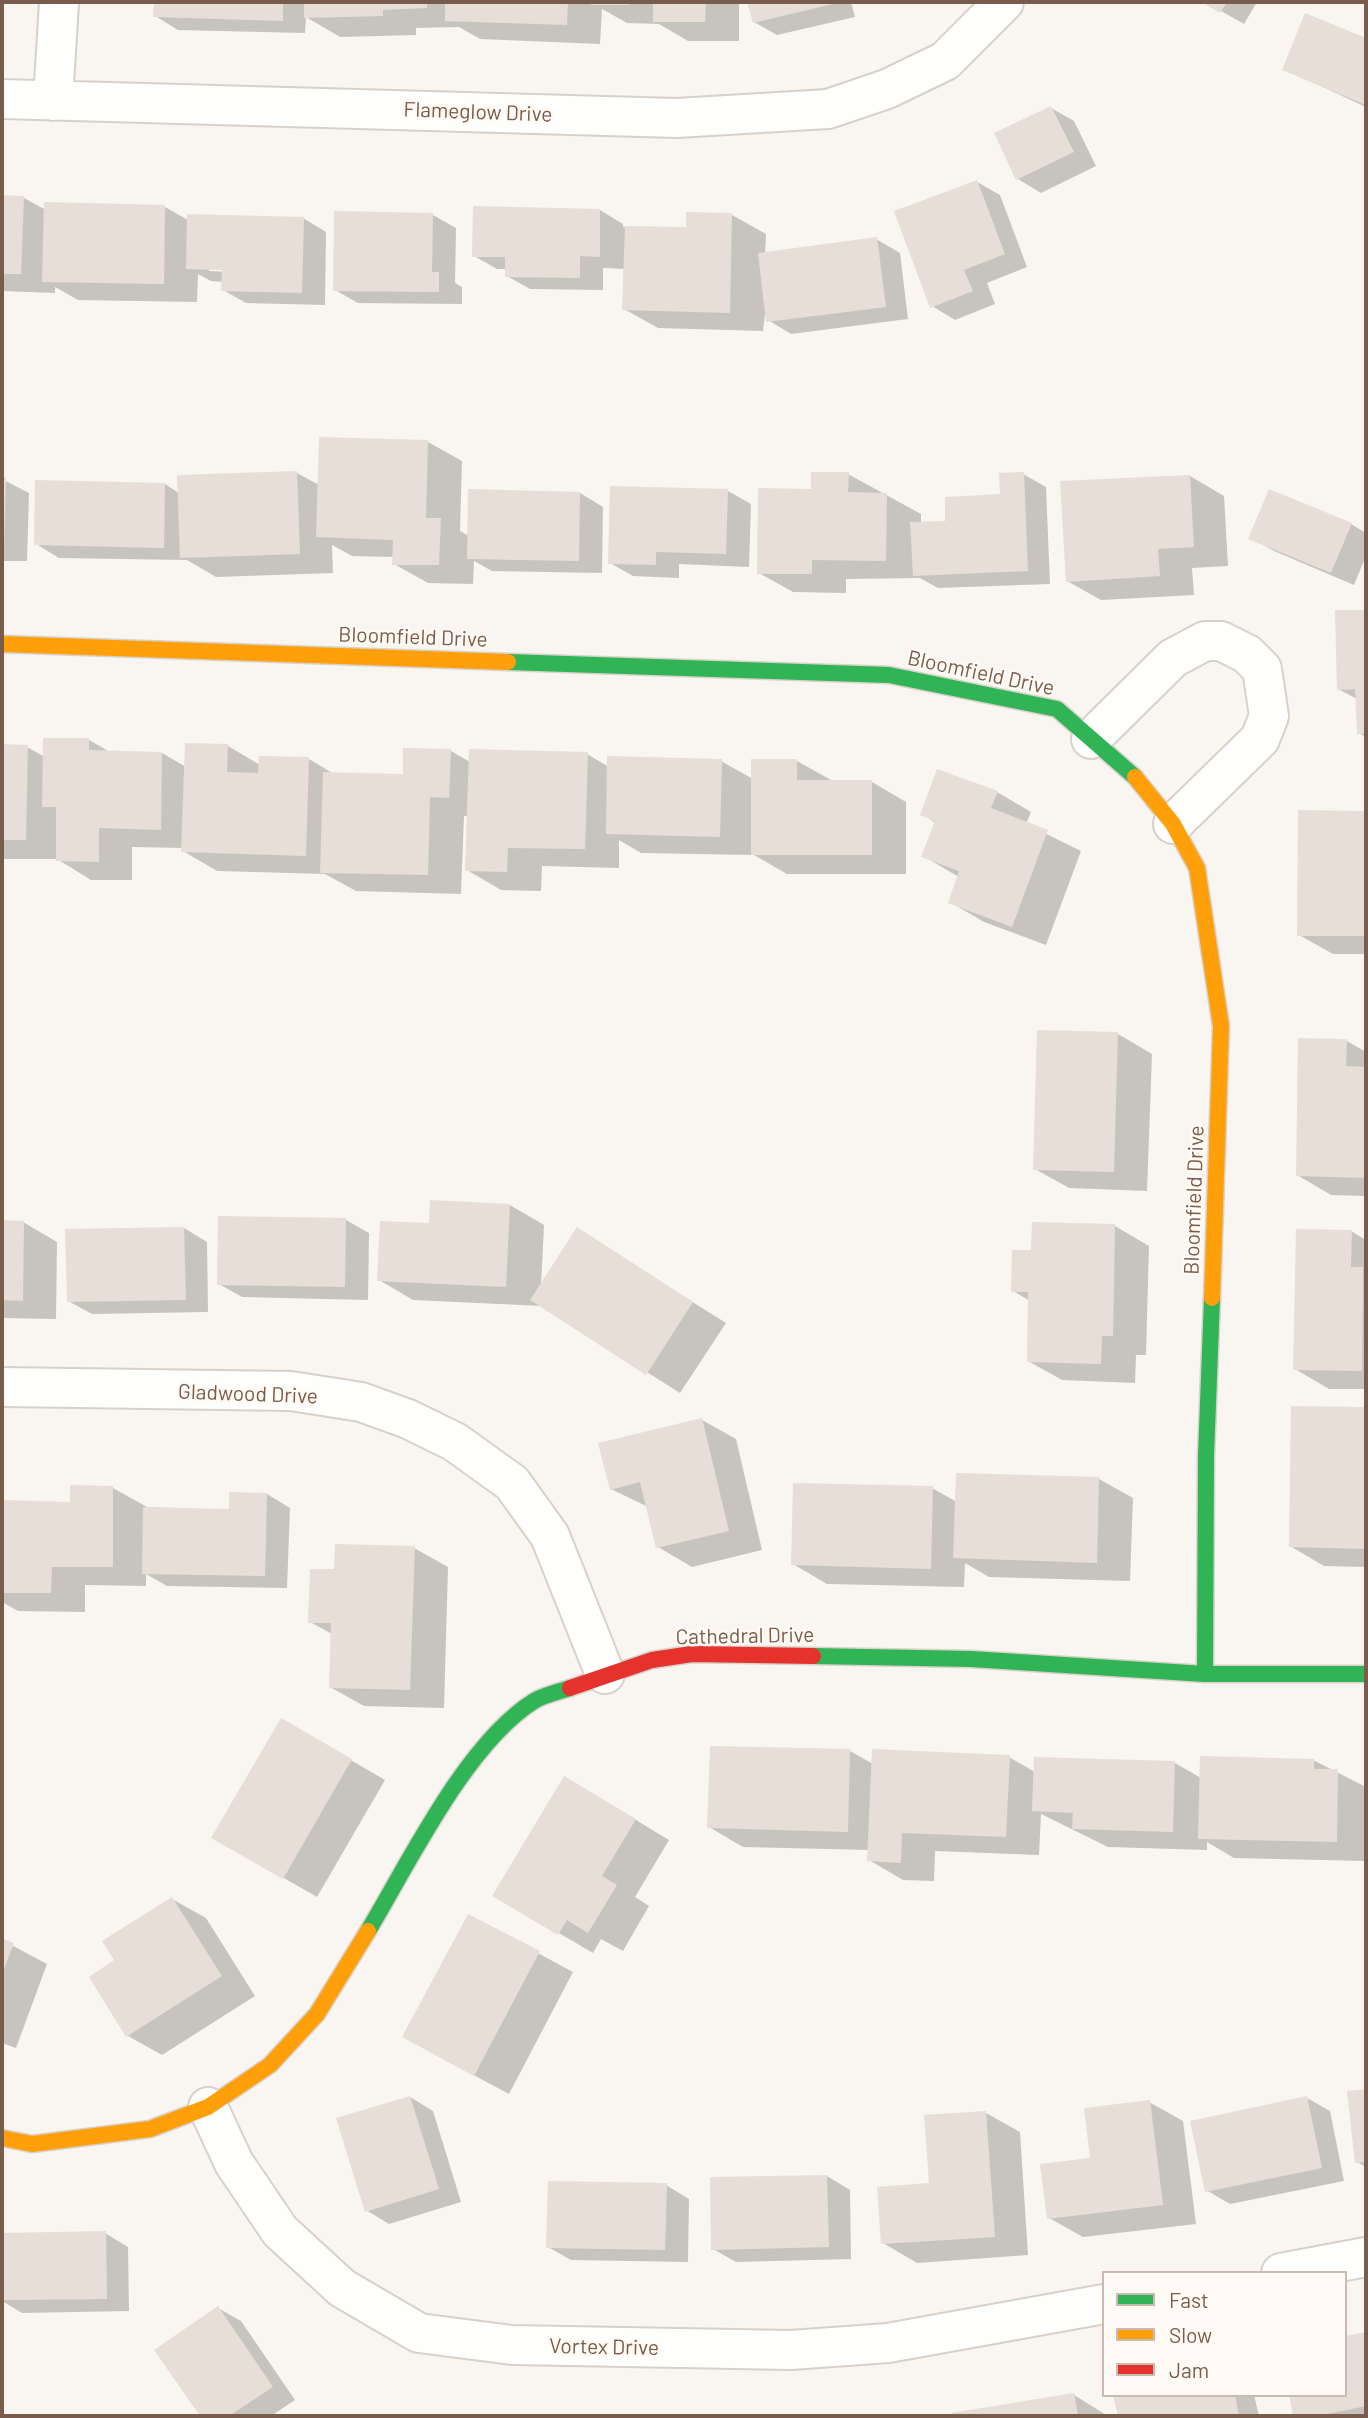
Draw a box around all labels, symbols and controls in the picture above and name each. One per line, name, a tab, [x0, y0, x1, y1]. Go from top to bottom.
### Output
street label: Flameglow Drive	[403, 97, 553, 127]
street label: Bloomfield Drive	[338, 622, 488, 652]
street label: Bloomfield Drive	[905, 645, 1057, 701]
street label: Bloomfield Drive	[1179, 1125, 1209, 1275]
street label: Gladwood Drive	[178, 1379, 318, 1409]
street label: Cathedral Drive	[675, 1622, 815, 1650]
legend	[1102, 2271, 1347, 2397]
text: Fast	[1169, 2287, 1209, 2312]
text: Slow	[1169, 2322, 1212, 2347]
street label: Vortex Drive	[549, 2333, 659, 2361]
text: Jam	[1169, 2357, 1209, 2382]

